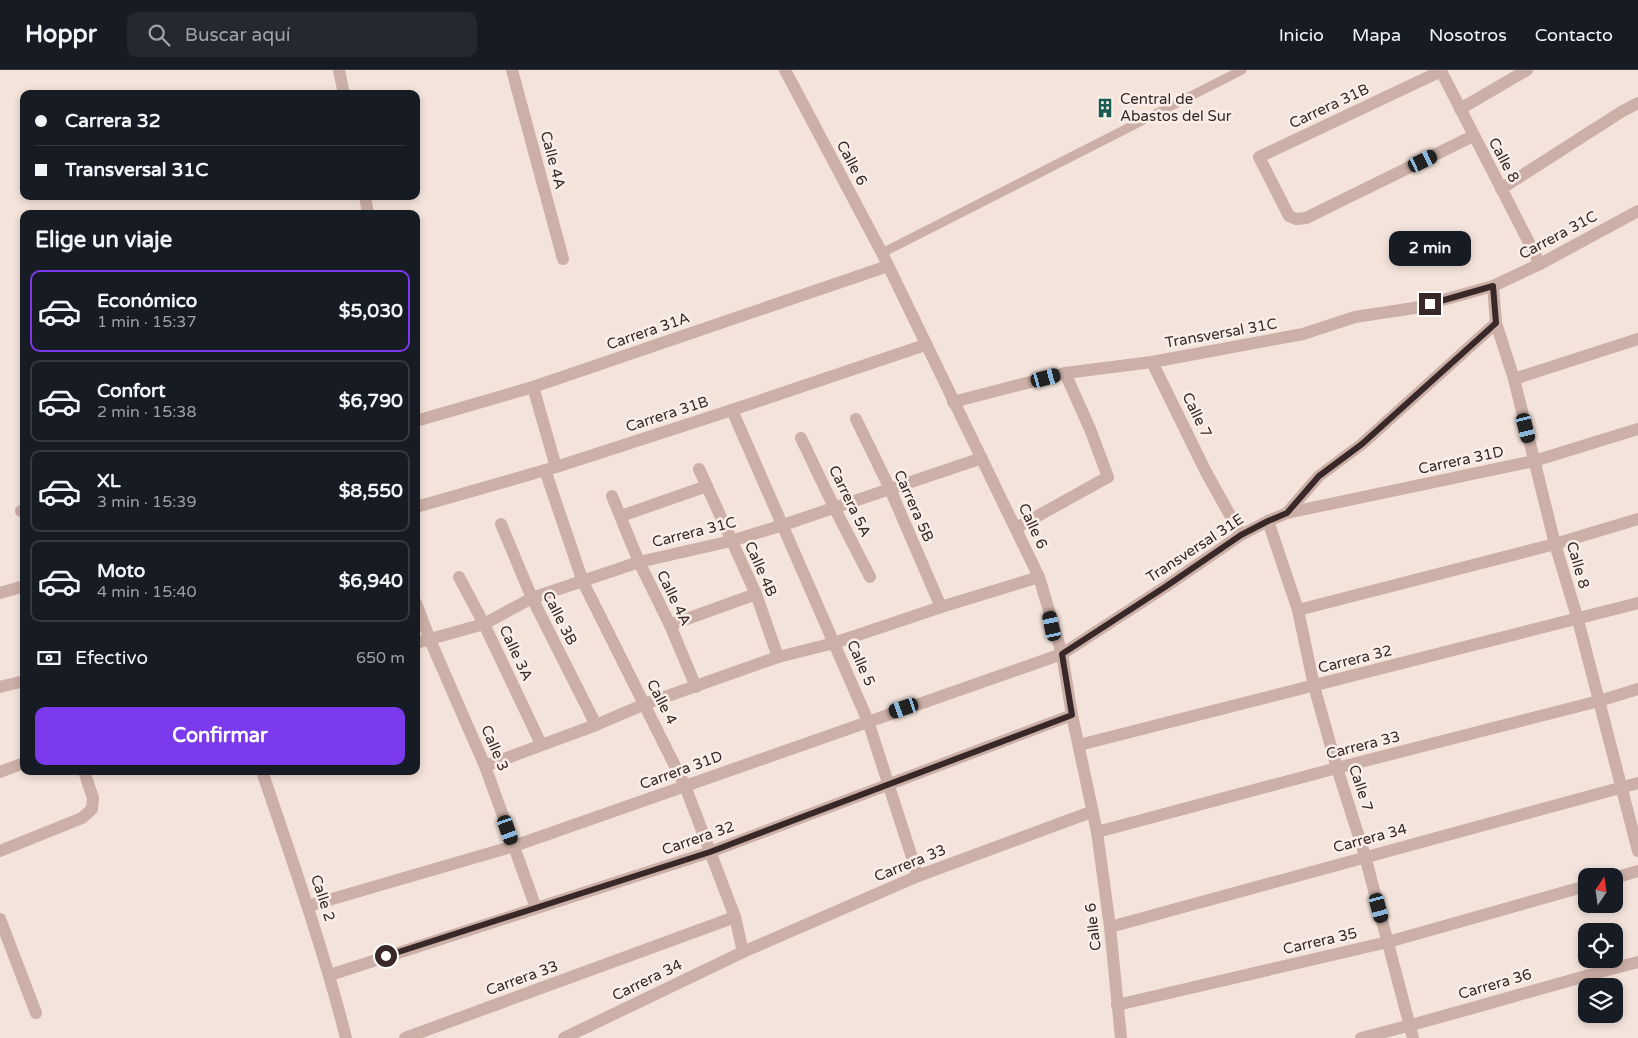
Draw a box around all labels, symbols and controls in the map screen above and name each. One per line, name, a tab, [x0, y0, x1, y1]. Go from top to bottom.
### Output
search box	[127, 12, 477, 57]
text: Hoppr	[25, 20, 97, 49]
icon: search	[145, 21, 173, 49]
text: Buscar aquí	[185, 24, 291, 46]
text: Inicio	[1279, 24, 1324, 46]
text: Mapa	[1352, 24, 1401, 46]
text: Nosotros	[1429, 24, 1507, 46]
text: Contacto	[1535, 24, 1613, 46]
street label: Carrera 31B	[1286, 80, 1372, 132]
place label: Central de Abastos del Sur	[1120, 90, 1232, 125]
building icon: Central de Abastos del Sur	[1094, 97, 1116, 119]
text: Carrera 32	[65, 110, 161, 132]
street label: Calle 4A	[537, 129, 569, 191]
street label: Calle 8	[1485, 135, 1523, 185]
street label: Calle 6	[833, 138, 871, 188]
car	[1406, 148, 1439, 174]
text: Transversal 31C	[65, 159, 209, 181]
street label: Carrera 31C	[1516, 207, 1600, 263]
text: Elige un viaje	[35, 227, 172, 253]
callout: 2 min	[1389, 232, 1471, 266]
text: 2 min	[1409, 238, 1451, 258]
icon: car	[37, 289, 82, 334]
text: Económico	[97, 290, 197, 312]
route end	[1419, 293, 1441, 315]
text: $5,030	[339, 300, 403, 322]
street label: Carrera 31A	[604, 308, 692, 354]
text: 1 min · 15:37	[97, 312, 196, 332]
street label: Transversal 31C	[1164, 314, 1278, 352]
car	[1029, 367, 1062, 389]
icon: car	[37, 379, 82, 424]
text: Confort	[97, 380, 166, 402]
street label: Calle 7	[1178, 389, 1216, 441]
text: $6,790	[339, 390, 403, 412]
street label: Carrera 31B	[623, 392, 711, 436]
text: 2 min · 15:38	[97, 402, 196, 422]
car	[1515, 412, 1536, 444]
street label: Carrera 31D	[1417, 442, 1505, 478]
street label: Carrera 5A	[825, 462, 875, 540]
street label: Carrera 5B	[890, 467, 938, 545]
icon: car	[37, 469, 82, 514]
text: XL	[97, 470, 121, 492]
text: $8,550	[339, 480, 403, 502]
text: 3 min · 15:39	[97, 492, 196, 512]
street label: Calle 6	[1015, 500, 1051, 552]
street label: Transversal 31E	[1143, 510, 1247, 586]
street label: Carrera 31C	[650, 513, 738, 551]
street label: Calle 4B	[741, 539, 781, 599]
street label: Calle 8	[1563, 539, 1593, 591]
icon: car	[37, 559, 82, 604]
text: Moto	[97, 560, 145, 582]
street label: Calle 4A	[653, 567, 695, 629]
text: $6,940	[339, 570, 403, 592]
text: 4 min · 15:40	[97, 582, 196, 602]
street label: Calle 3B	[539, 588, 581, 648]
car	[1041, 610, 1062, 642]
street label: Calle 3A	[495, 622, 537, 684]
street label: Calle 5	[843, 637, 879, 689]
street label: Carrera 32	[1316, 641, 1394, 677]
icon: cash	[35, 644, 63, 672]
text: Efectivo	[75, 647, 148, 669]
text: 650 m	[356, 648, 405, 668]
street label: Calle 4	[643, 676, 681, 728]
car	[887, 696, 920, 720]
button: Confirmar	[35, 707, 405, 765]
street label: Calle 3	[477, 722, 513, 774]
street label: Carrera 33	[1324, 727, 1402, 763]
street label: Carrera 31D	[637, 747, 725, 793]
street label: Calle 7	[1345, 762, 1377, 814]
car	[496, 813, 519, 847]
street label: Carrera 32	[659, 817, 737, 859]
street label: Carrera 34	[1331, 820, 1409, 856]
street label: Carrera 33	[872, 841, 948, 885]
north arrow	[1578, 868, 1622, 912]
map controls	[1578, 868, 1623, 1023]
street label: Calle 2	[307, 872, 339, 924]
car	[1367, 892, 1390, 924]
street label: Calle 6	[1081, 902, 1105, 952]
button: locate	[1578, 923, 1623, 968]
street label: Carrera 35	[1281, 924, 1359, 958]
route start	[375, 945, 397, 967]
street label: Carrera 34	[609, 955, 685, 1005]
street label: Carrera 33	[483, 957, 561, 999]
street label: Carrera 36	[1456, 965, 1534, 1003]
button: layers	[1578, 978, 1623, 1023]

